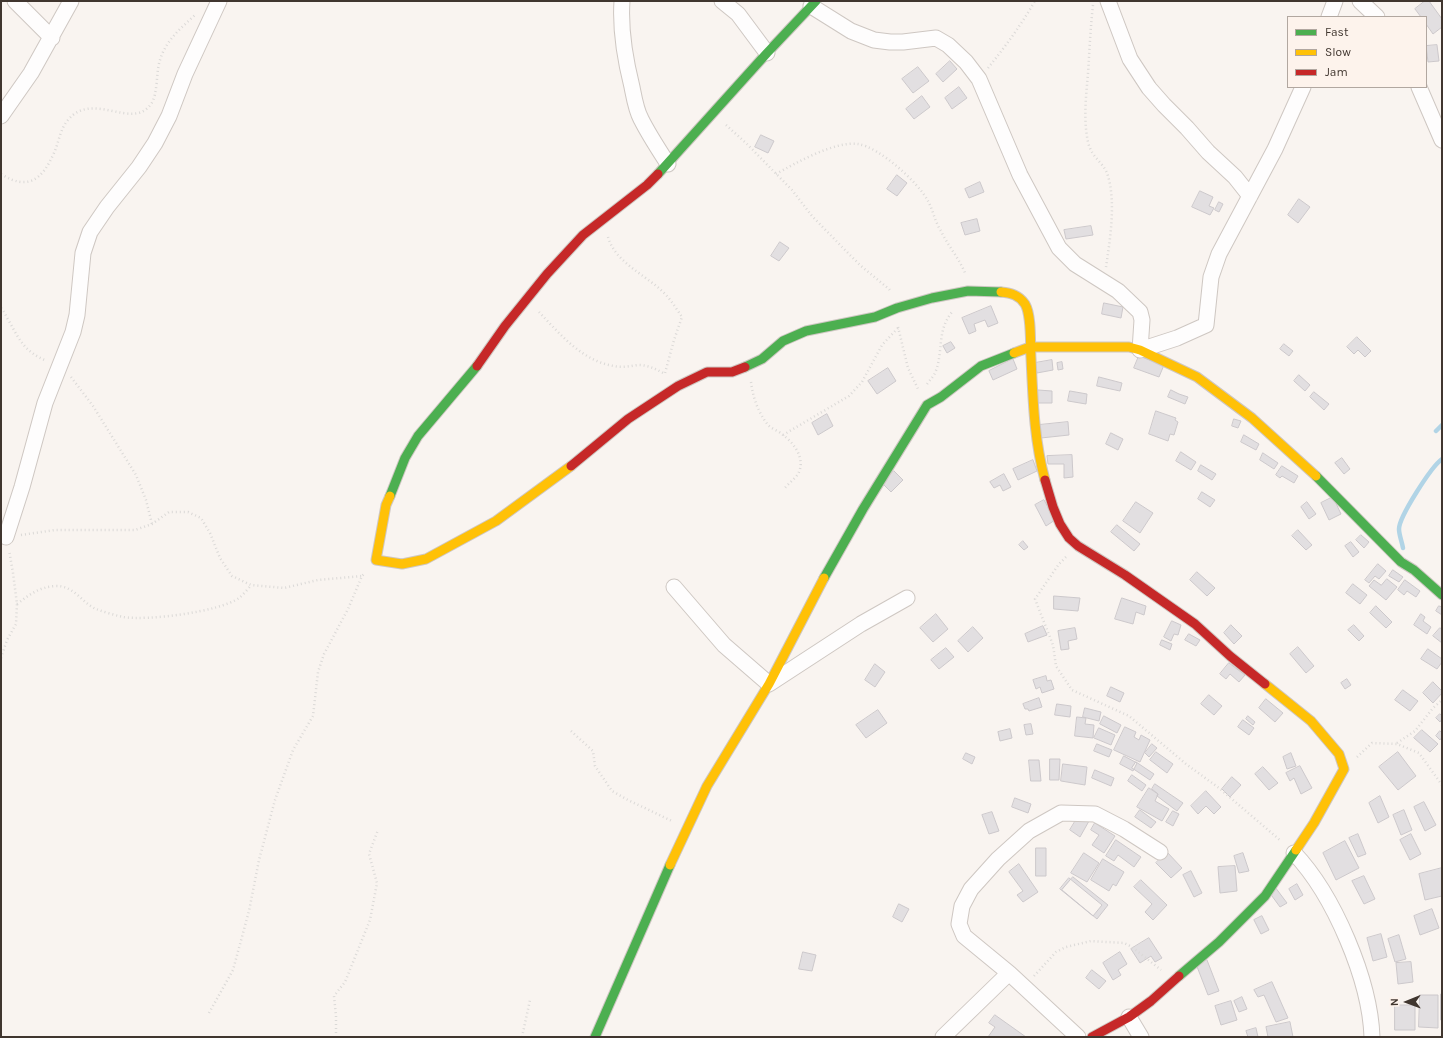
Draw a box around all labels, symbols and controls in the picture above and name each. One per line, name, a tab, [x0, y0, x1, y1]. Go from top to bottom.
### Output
legend	[1287, 16, 1427, 88]
text: Fast	[1325, 25, 1348, 39]
text: Slow	[1325, 45, 1351, 59]
text: Jam	[1325, 65, 1348, 79]
north arrow	[1387, 982, 1427, 1022]
text: N	[1388, 998, 1401, 1006]

